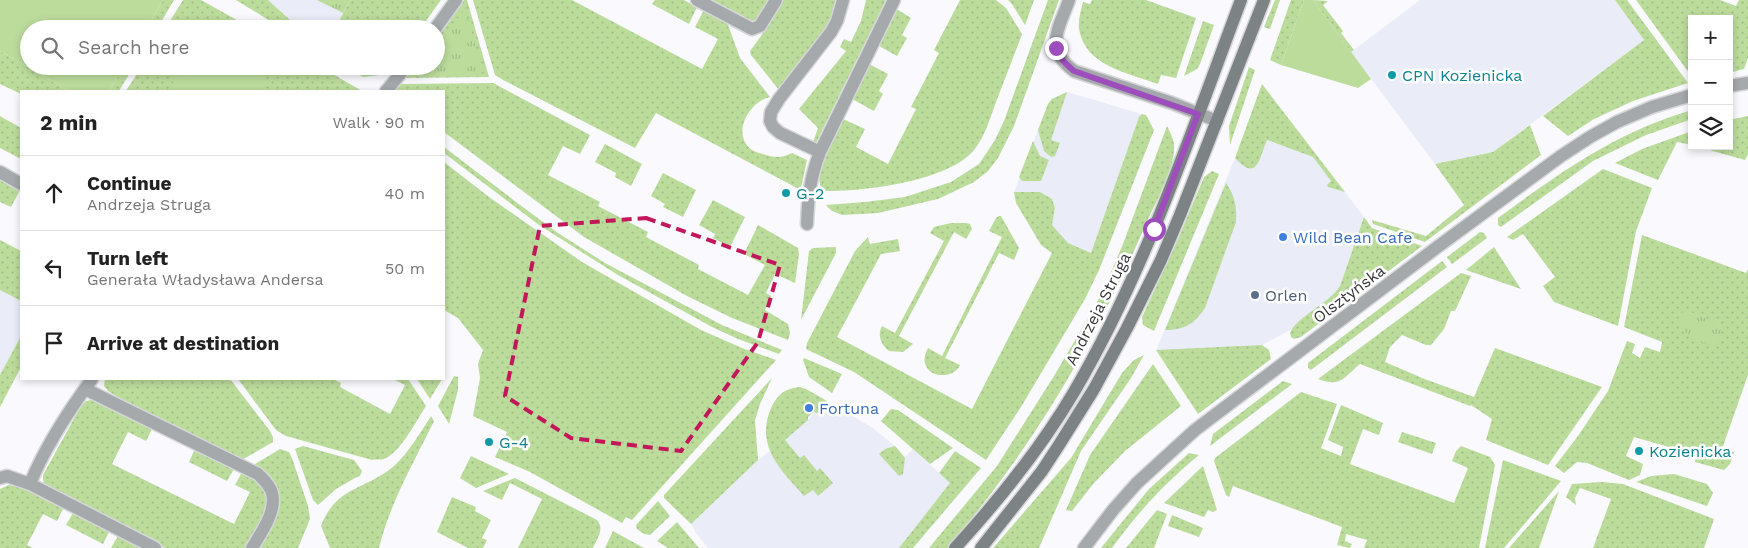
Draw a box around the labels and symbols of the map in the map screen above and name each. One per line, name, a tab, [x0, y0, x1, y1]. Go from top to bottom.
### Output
route end	[1045, 37, 1068, 60]
place label: CPN Kozienicka	[1402, 66, 1522, 85]
marker: CPN Kozienicka	[1386, 69, 1398, 81]
place label: G-2	[796, 184, 824, 203]
marker: G-2	[780, 187, 792, 199]
route start	[1143, 218, 1166, 241]
place label: Wild Bean Cafe	[1293, 228, 1412, 247]
marker: Wild Bean Cafe	[1277, 231, 1289, 243]
street label: Andrzeja Struga	[1061, 249, 1135, 369]
street label: Olsztyńska	[1309, 261, 1389, 327]
place label: Orlen	[1265, 286, 1307, 305]
marker: Orlen	[1249, 289, 1261, 301]
place label: Fortuna	[819, 399, 879, 418]
marker: Fortuna	[803, 402, 815, 414]
place label: G-4	[499, 433, 529, 452]
marker: G-4	[483, 436, 495, 448]
place label: Kozienicka	[1649, 442, 1731, 461]
marker: Kozienicka	[1633, 445, 1645, 457]

